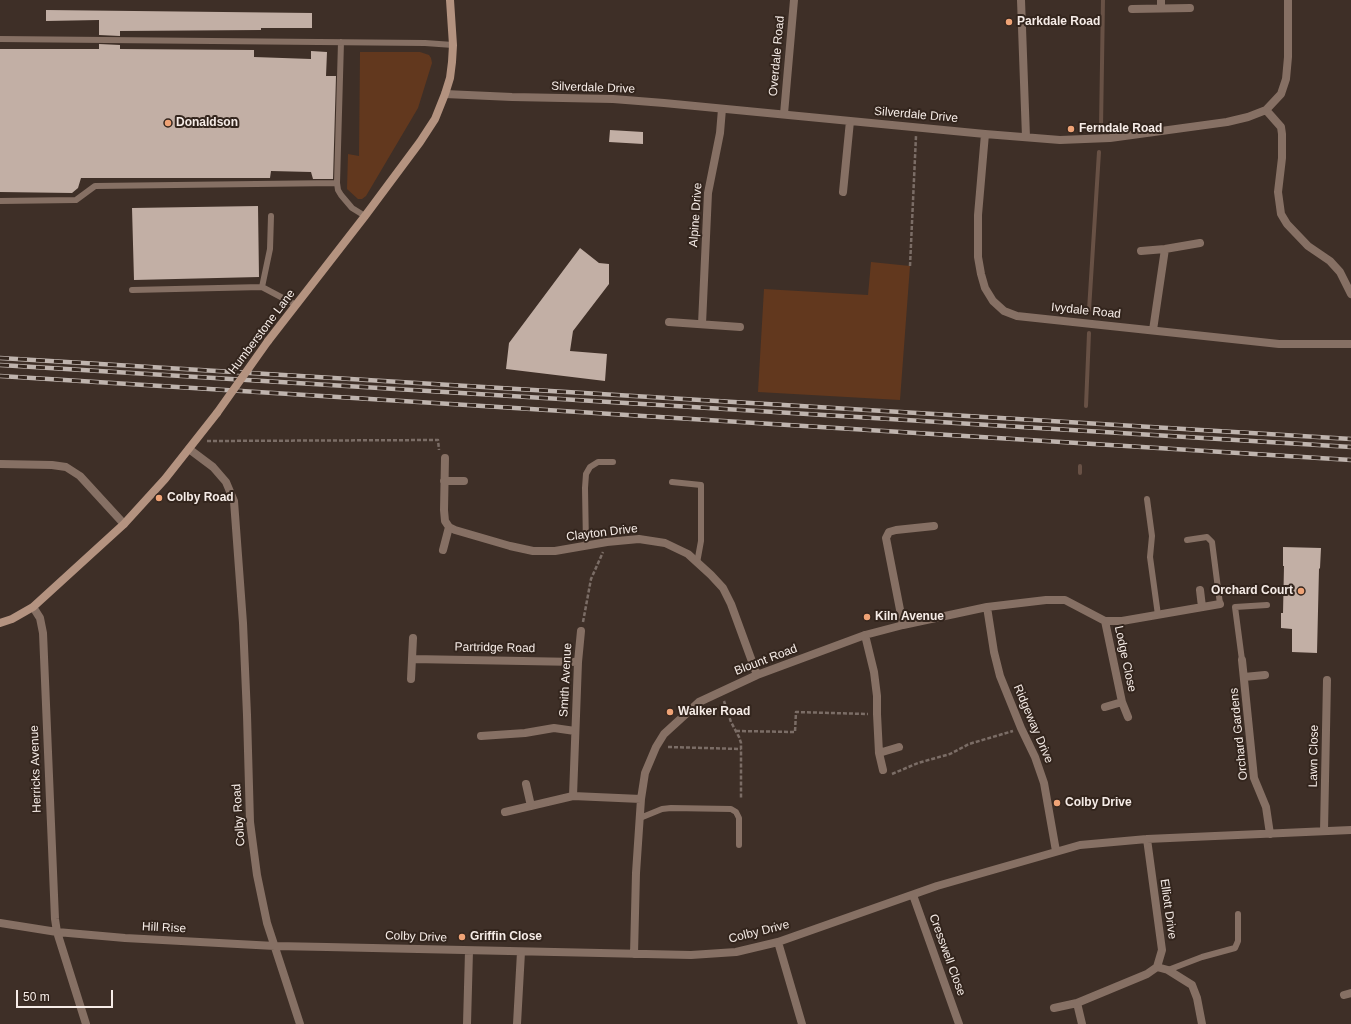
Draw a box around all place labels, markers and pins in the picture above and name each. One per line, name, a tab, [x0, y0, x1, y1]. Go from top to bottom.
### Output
place label: Parkdale Road	[1017, 15, 1100, 29]
marker: Parkdale Road	[1004, 17, 1014, 27]
place label: Donaldson	[176, 116, 238, 130]
marker: Donaldson	[163, 118, 173, 128]
place label: Ferndale Road	[1079, 122, 1162, 136]
marker: Ferndale Road	[1066, 124, 1076, 134]
place label: Colby Road	[167, 491, 234, 505]
marker: Colby Road	[154, 493, 164, 503]
place label: Orchard Court	[1211, 584, 1293, 598]
marker: Orchard Court	[1296, 586, 1306, 596]
place label: Kiln Avenue	[875, 610, 944, 624]
marker: Kiln Avenue	[862, 612, 872, 622]
place label: Walker Road	[678, 705, 750, 719]
marker: Walker Road	[665, 707, 675, 717]
place label: Colby Drive	[1065, 796, 1132, 810]
marker: Colby Drive	[1052, 798, 1062, 808]
place label: Griffin Close	[470, 930, 542, 944]
marker: Griffin Close	[457, 932, 467, 942]

